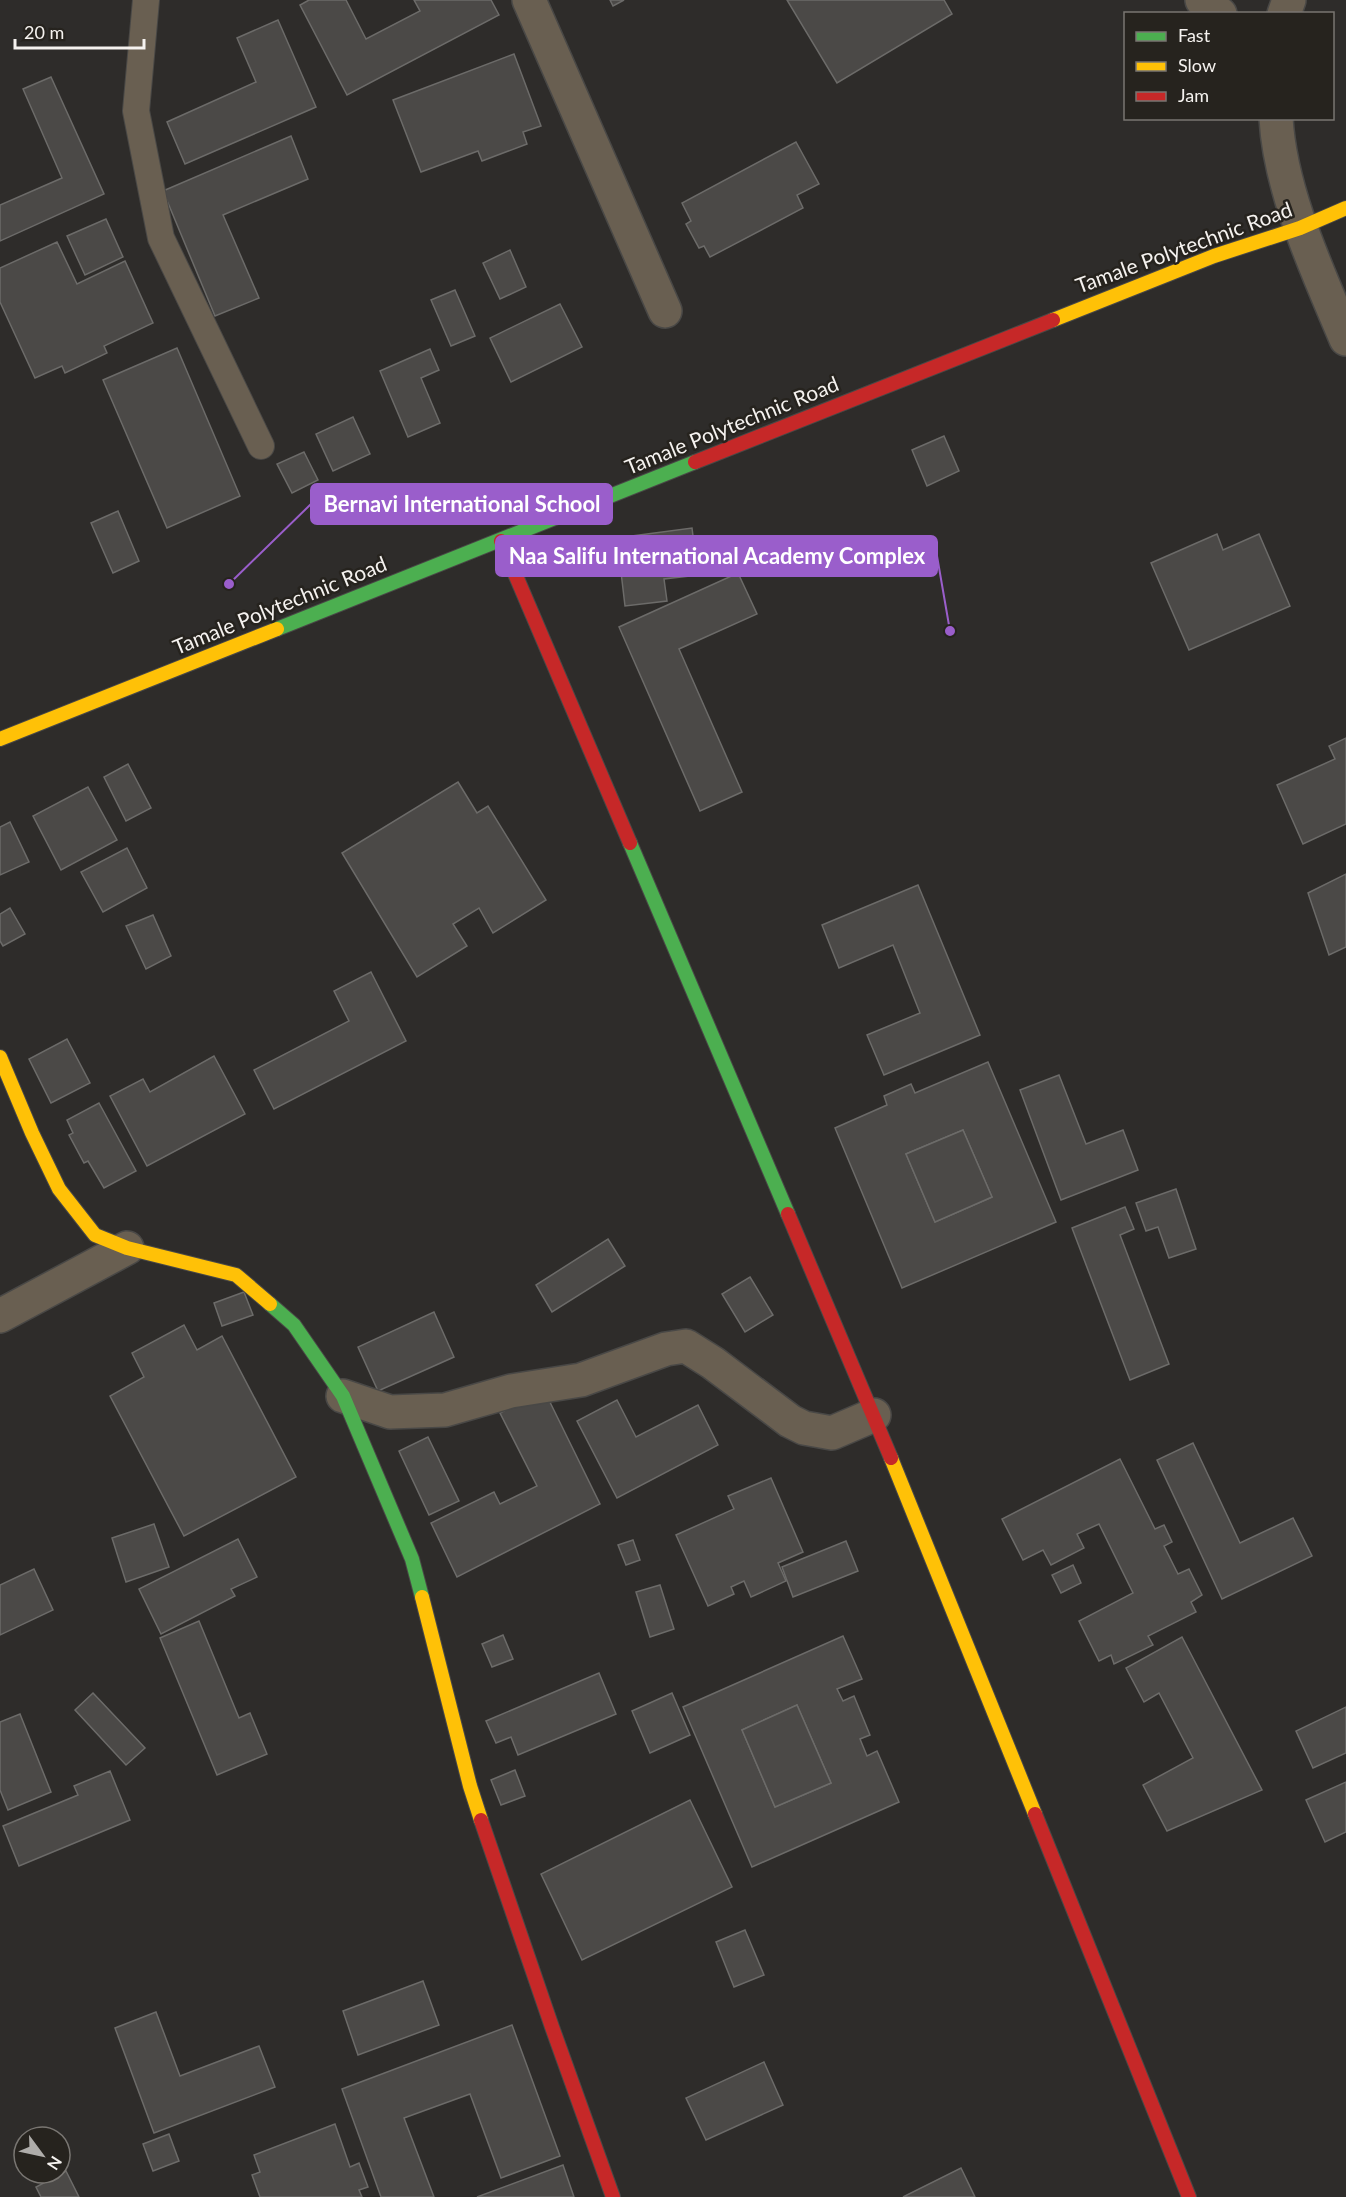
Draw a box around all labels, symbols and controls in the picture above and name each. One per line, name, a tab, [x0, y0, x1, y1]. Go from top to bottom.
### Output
scale bar	[15, 12, 144, 50]
legend	[1124, 12, 1334, 120]
text: 20 m	[24, 21, 64, 43]
text: Fast	[1178, 24, 1211, 46]
text: Slow	[1178, 54, 1216, 76]
text: Jam	[1178, 84, 1209, 106]
street label: Tamale Polytechnic Road	[1072, 196, 1295, 297]
street label: Tamale Polytechnic Road	[621, 370, 842, 479]
callout: Bernavi International School	[311, 484, 612, 524]
text: Bernavi International School	[323, 490, 601, 517]
callout: Naa Salifu International Academy Complex	[496, 536, 937, 576]
text: Naa Salifu International Academy Complex	[509, 542, 926, 569]
street label: Tamale Polytechnic Road	[169, 550, 390, 659]
north arrow	[12, 2125, 72, 2185]
text: N	[44, 2153, 66, 2174]

